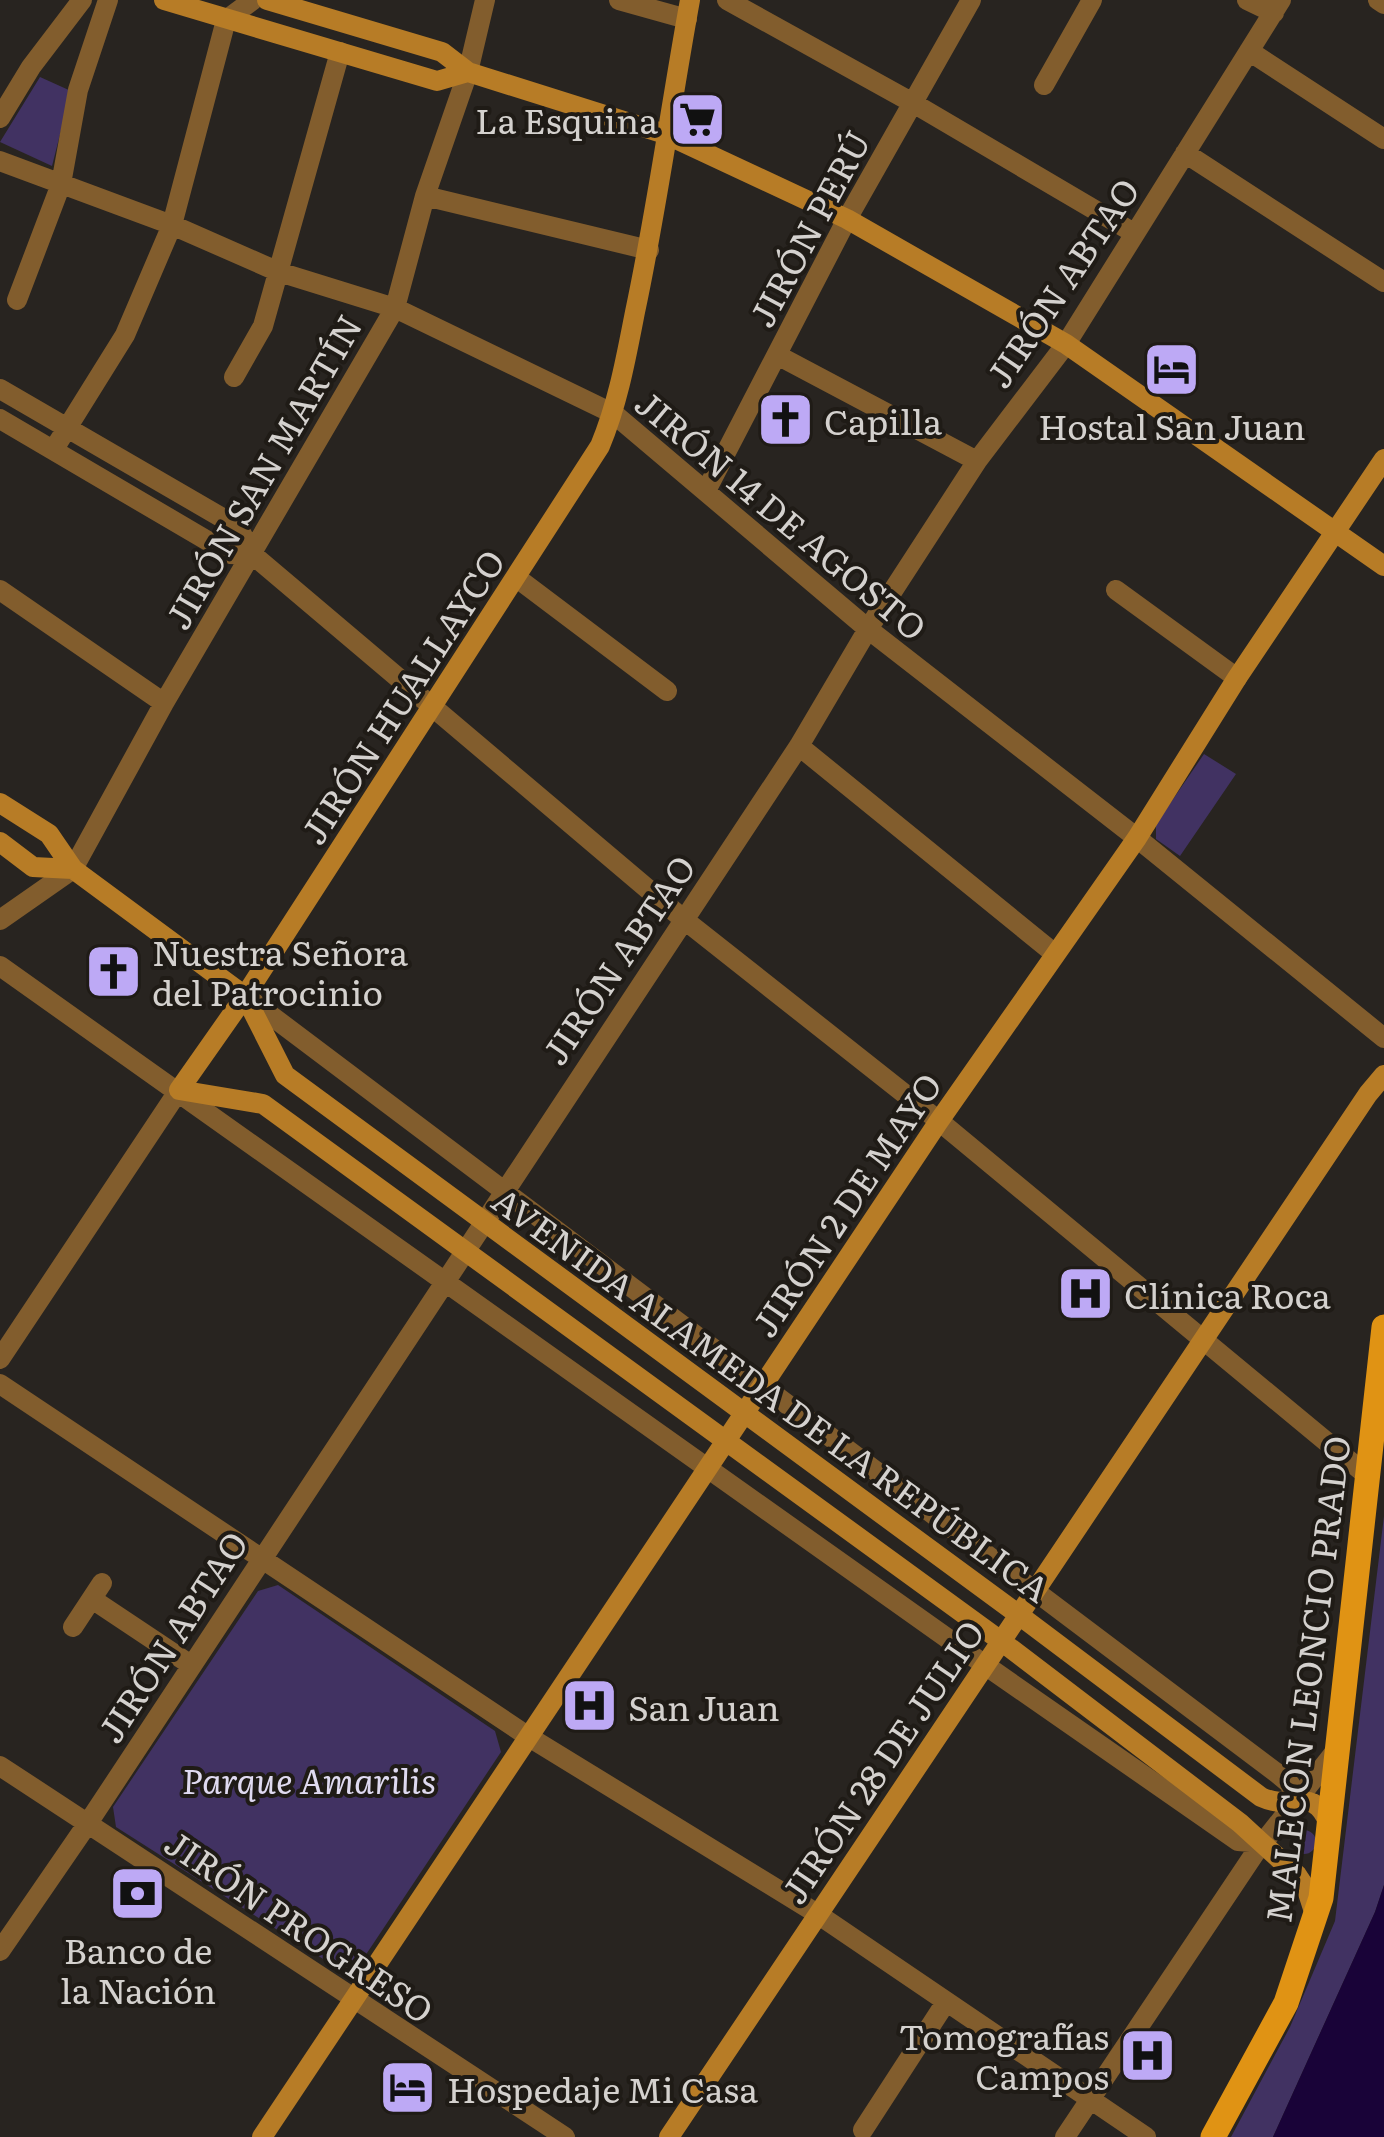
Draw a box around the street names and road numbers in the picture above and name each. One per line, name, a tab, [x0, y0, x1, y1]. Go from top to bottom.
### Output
street label: JIRÓN PERÚ	[734, 121, 882, 335]
street label: JIRÓN ABTAO	[972, 167, 1150, 397]
street label: JIRÓN SAN MARTÍN	[151, 304, 373, 638]
street label: JIRÓN 14 DE AGOSTO	[625, 376, 939, 652]
street label: JIRÓN HUALLAYCO	[286, 538, 516, 854]
street label: JIRÓN ABTAO	[528, 844, 706, 1074]
street label: JIRÓN 2 DE MAYO	[737, 1062, 953, 1346]
street label: AVENIDA ALAMEDA DE LA REPÚBLICA	[483, 1173, 1062, 1613]
street label: MALECON LEONCIO PRADO	[1250, 1432, 1362, 1926]
street label: JIRÓN ABTAO	[83, 1520, 259, 1752]
street label: JIRÓN 28 DE JULIO	[767, 1609, 995, 1913]
street label: JIRÓN PROGRESO	[155, 1816, 445, 2034]

